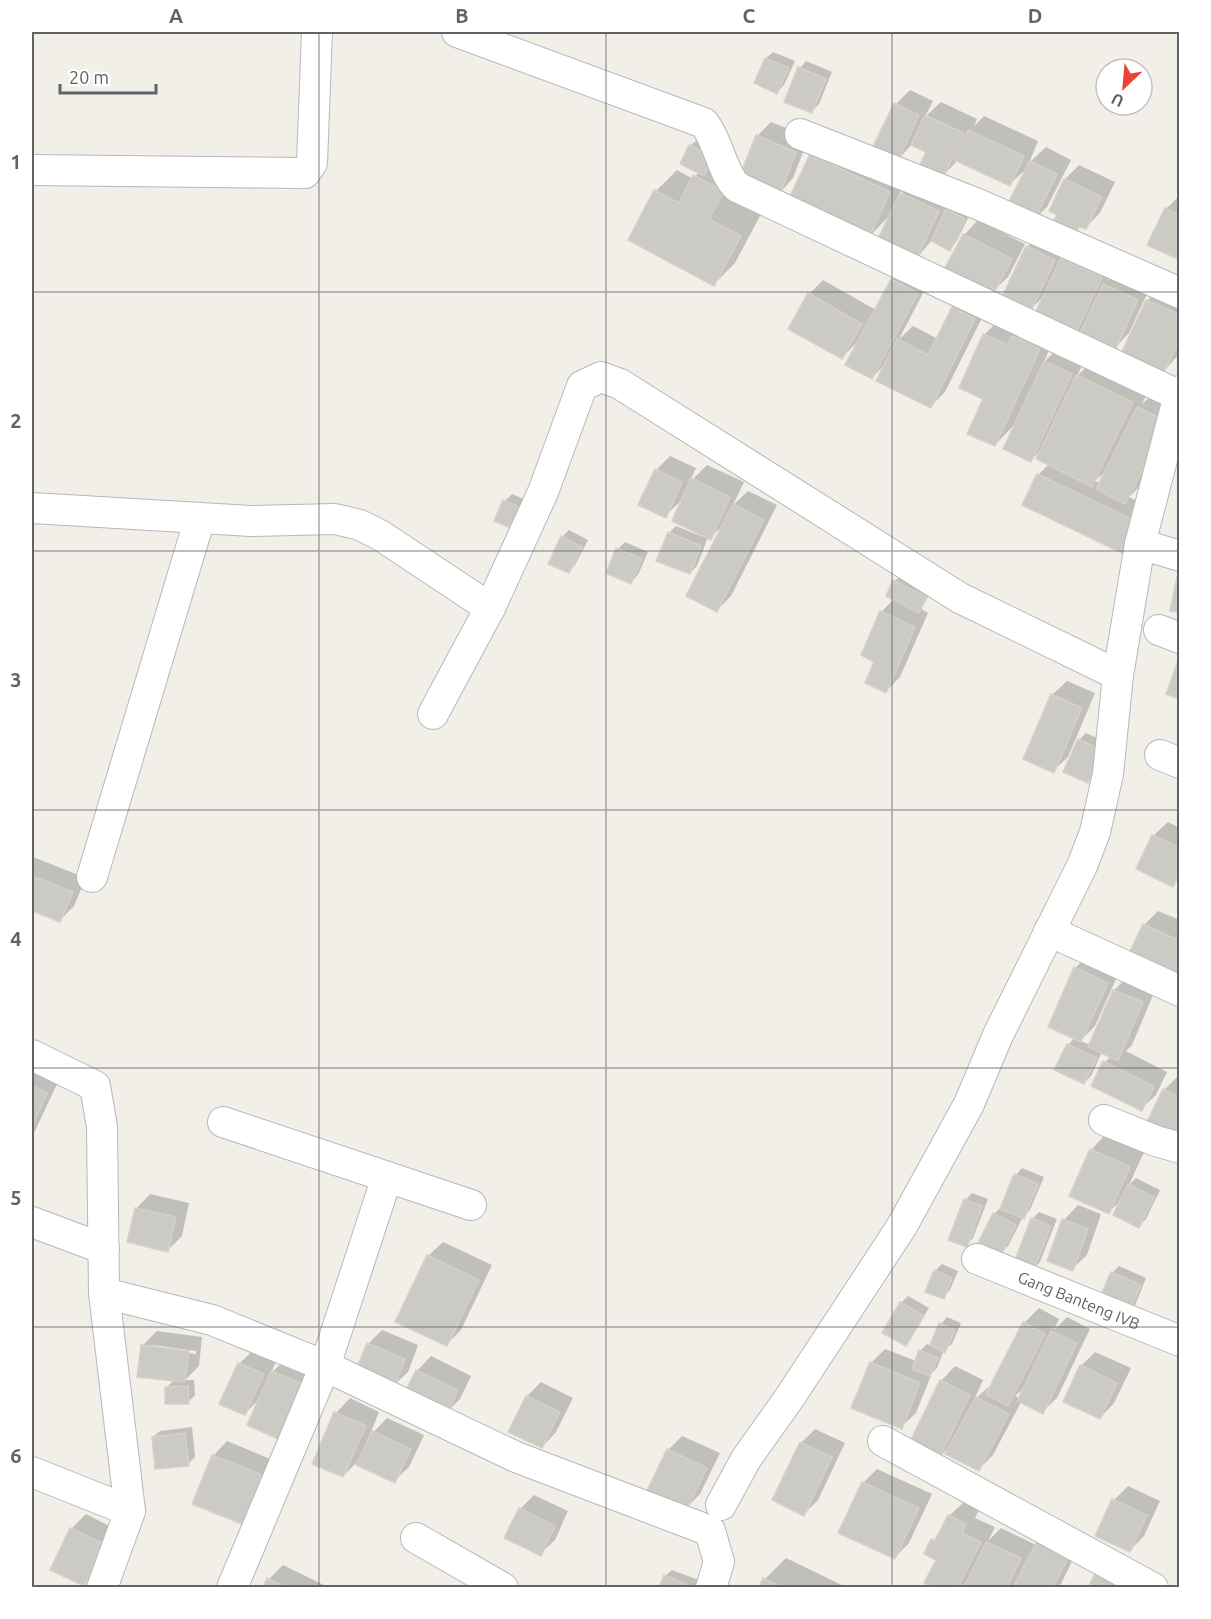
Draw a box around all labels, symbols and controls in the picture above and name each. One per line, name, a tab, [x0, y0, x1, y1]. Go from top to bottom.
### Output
text: A	[169, 4, 183, 27]
text: B	[455, 4, 469, 27]
text: C	[743, 4, 756, 27]
text: D	[1028, 4, 1042, 27]
scale bar	[60, 57, 156, 95]
north arrow	[1094, 57, 1154, 117]
text: 20 m	[69, 67, 109, 87]
text: U	[1108, 90, 1126, 111]
text: 1	[10, 150, 22, 173]
text: 2	[10, 409, 22, 432]
text: 3	[10, 668, 22, 691]
text: 4	[10, 927, 22, 950]
text: 5	[10, 1186, 22, 1209]
street label: Gang Banteng IVB	[1015, 1268, 1143, 1333]
text: 6	[10, 1444, 22, 1467]

